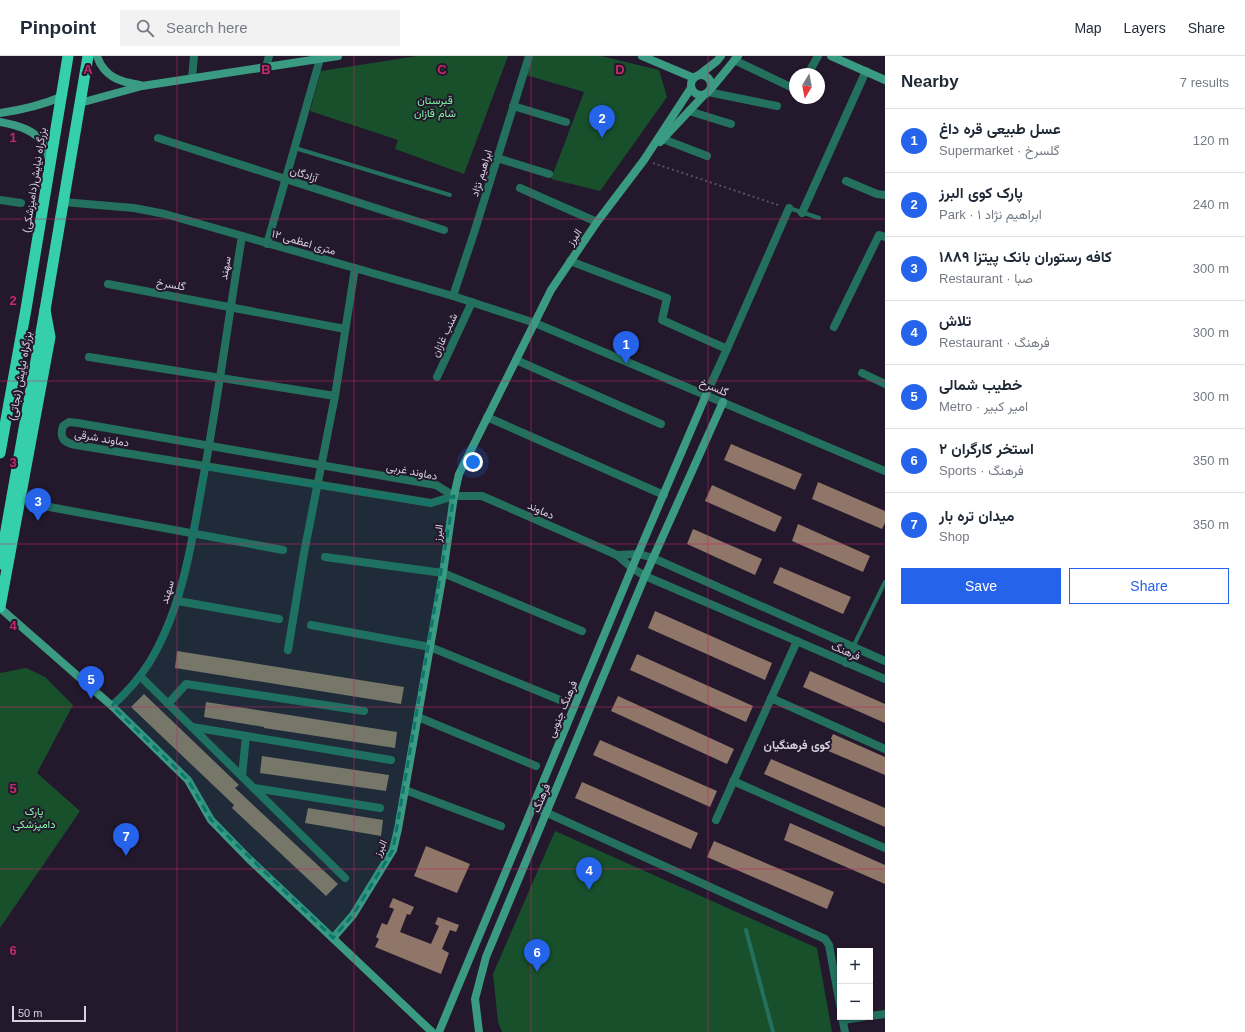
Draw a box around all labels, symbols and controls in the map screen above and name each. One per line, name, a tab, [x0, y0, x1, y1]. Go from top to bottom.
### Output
search box	[120, 10, 400, 46]
text: Pinpoint	[20, 17, 96, 38]
icon: search	[134, 17, 156, 39]
text: Search here	[166, 19, 248, 36]
text: Map	[1074, 20, 1102, 36]
text: Layers	[1124, 20, 1166, 36]
text: Share	[1188, 20, 1225, 36]
text: A	[83, 62, 93, 77]
text: B	[261, 62, 271, 77]
text: C	[437, 62, 447, 77]
text: D	[615, 62, 625, 77]
north arrow	[789, 68, 825, 104]
text: Nearby	[901, 72, 959, 91]
text: 7 results	[1180, 75, 1229, 90]
park label: قبرستان شام قازان	[414, 94, 456, 121]
pin: 2	[589, 105, 615, 138]
text: عسل طبیعی قره داغ	[939, 120, 1061, 137]
street label: بزرگراه نیایش(دامپزشکی)	[20, 127, 50, 234]
text: 1	[9, 130, 17, 145]
text: 1	[910, 133, 918, 148]
text: 120 m	[1193, 133, 1229, 148]
text: Supermarket · گلسرخ	[939, 143, 1060, 158]
street label: ابراهیم نژاد	[468, 148, 496, 198]
street label: آزادگان	[288, 164, 321, 186]
text: پارک کوی البرز	[939, 184, 1023, 201]
text: 2	[910, 197, 918, 212]
text: 240 m	[1193, 197, 1229, 212]
text: Park · ابراهیم نژاد ۱	[939, 207, 1042, 222]
street label: البرز	[564, 226, 585, 249]
street label: ۱۲ متری اعظمی	[270, 227, 338, 258]
text: کافه رستوران بانک پیتزا ۱۸۸۹	[939, 248, 1112, 265]
street label: سهند	[217, 255, 234, 281]
text: 3	[910, 261, 918, 276]
text: 300 m	[1193, 261, 1229, 276]
text: Restaurant · صبا	[939, 271, 1033, 286]
street label: گلسرخ	[155, 276, 187, 294]
text: 2	[9, 293, 17, 308]
street label: شنب غازان	[429, 311, 460, 359]
text: تلاش	[939, 312, 971, 329]
text: 4	[910, 325, 918, 340]
text: 300 m	[1193, 325, 1229, 340]
street label: بزرگراه نیایش (نجاتی)	[6, 330, 35, 422]
pin: 1	[613, 331, 639, 364]
text: Restaurant · فرهنگ	[939, 335, 1050, 350]
street label: گلسرخ	[697, 376, 730, 400]
text: خطیب شمالی	[939, 376, 1022, 393]
text: 5	[910, 389, 918, 404]
text: 300 m	[1193, 389, 1229, 404]
text: Metro · امیر کبیر	[939, 399, 1028, 414]
street label: دماوند شرقی	[74, 427, 130, 450]
text: استخر کارگران ۲	[939, 440, 1034, 457]
your location	[463, 452, 483, 472]
text: 6	[910, 453, 918, 468]
text: 350 m	[1193, 453, 1229, 468]
text: 3	[9, 455, 17, 470]
street label: دماوند غربی	[385, 460, 439, 483]
text: Sports · فرهنگ	[939, 463, 1024, 478]
pin: 3	[25, 488, 51, 521]
street label: دماوند	[525, 499, 556, 522]
text: میدان تره بار	[939, 507, 1014, 524]
text: 7	[910, 517, 918, 532]
text: 350 m	[1193, 517, 1229, 532]
street label: البرز	[431, 524, 446, 544]
text: Shop	[939, 529, 969, 544]
button: Save	[901, 568, 1061, 604]
button: Share	[1069, 568, 1229, 604]
street label: سهند	[158, 579, 177, 605]
text: 4	[9, 618, 17, 633]
street label: فرهنگ	[829, 640, 862, 663]
pin: 5	[78, 666, 104, 699]
street label: فرهنگ جنوبی	[545, 679, 580, 740]
district label: کوی فرهنگیان	[764, 738, 831, 753]
text: 5	[9, 781, 17, 796]
street label: فرهنگ	[530, 782, 553, 815]
park label: پارک دامپزشکی	[13, 805, 55, 832]
pin: 7	[113, 823, 139, 856]
street label: البرز	[370, 838, 390, 860]
pin: 4	[576, 857, 602, 890]
pin: 6	[524, 939, 550, 972]
text: 6	[9, 943, 17, 958]
map controls	[837, 948, 873, 1020]
button: +	[837, 948, 873, 984]
button: −	[837, 984, 873, 1020]
scale bar	[12, 1004, 86, 1023]
text: 50 m	[18, 1007, 42, 1019]

